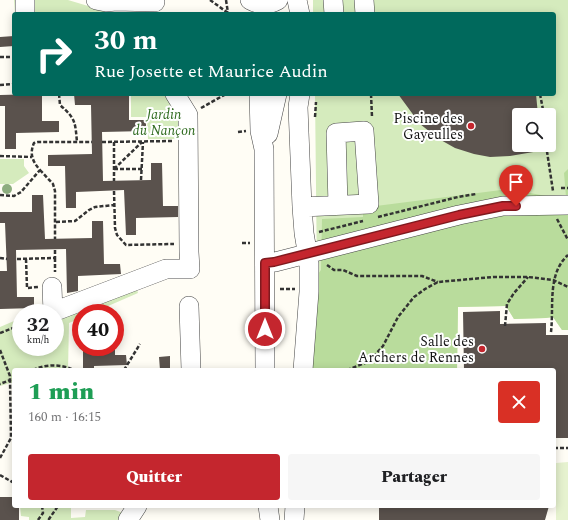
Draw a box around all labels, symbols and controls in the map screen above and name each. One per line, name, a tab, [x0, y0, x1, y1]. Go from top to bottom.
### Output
text: 30 m	[94, 19, 158, 62]
icon: right	[28, 28, 80, 80]
text: Rue Josette et Maurice Audin	[94, 58, 328, 85]
park label: Jardin du Nançon	[133, 104, 196, 141]
place label: Piscine des Gayeulles	[393, 108, 463, 145]
map controls	[512, 108, 556, 152]
button: search	[512, 108, 556, 152]
marker: Piscine des Gayeulles	[466, 121, 476, 131]
pin	[499, 165, 533, 206]
icon: arrive	[505, 171, 527, 193]
speed limit sign: 40	[72, 304, 124, 356]
position arrow	[244, 308, 286, 350]
text: 32	[27, 310, 49, 340]
place label: Salle des Archers de Rennes	[358, 331, 474, 368]
text: km/h	[27, 332, 49, 348]
marker: Salle des Archers de Rennes	[477, 344, 487, 354]
text: 1 min	[28, 374, 94, 410]
button: close	[498, 381, 540, 423]
text: 160 m · 16:15	[28, 407, 101, 427]
button: Quitter	[28, 454, 280, 500]
button: Partager	[288, 454, 540, 500]

